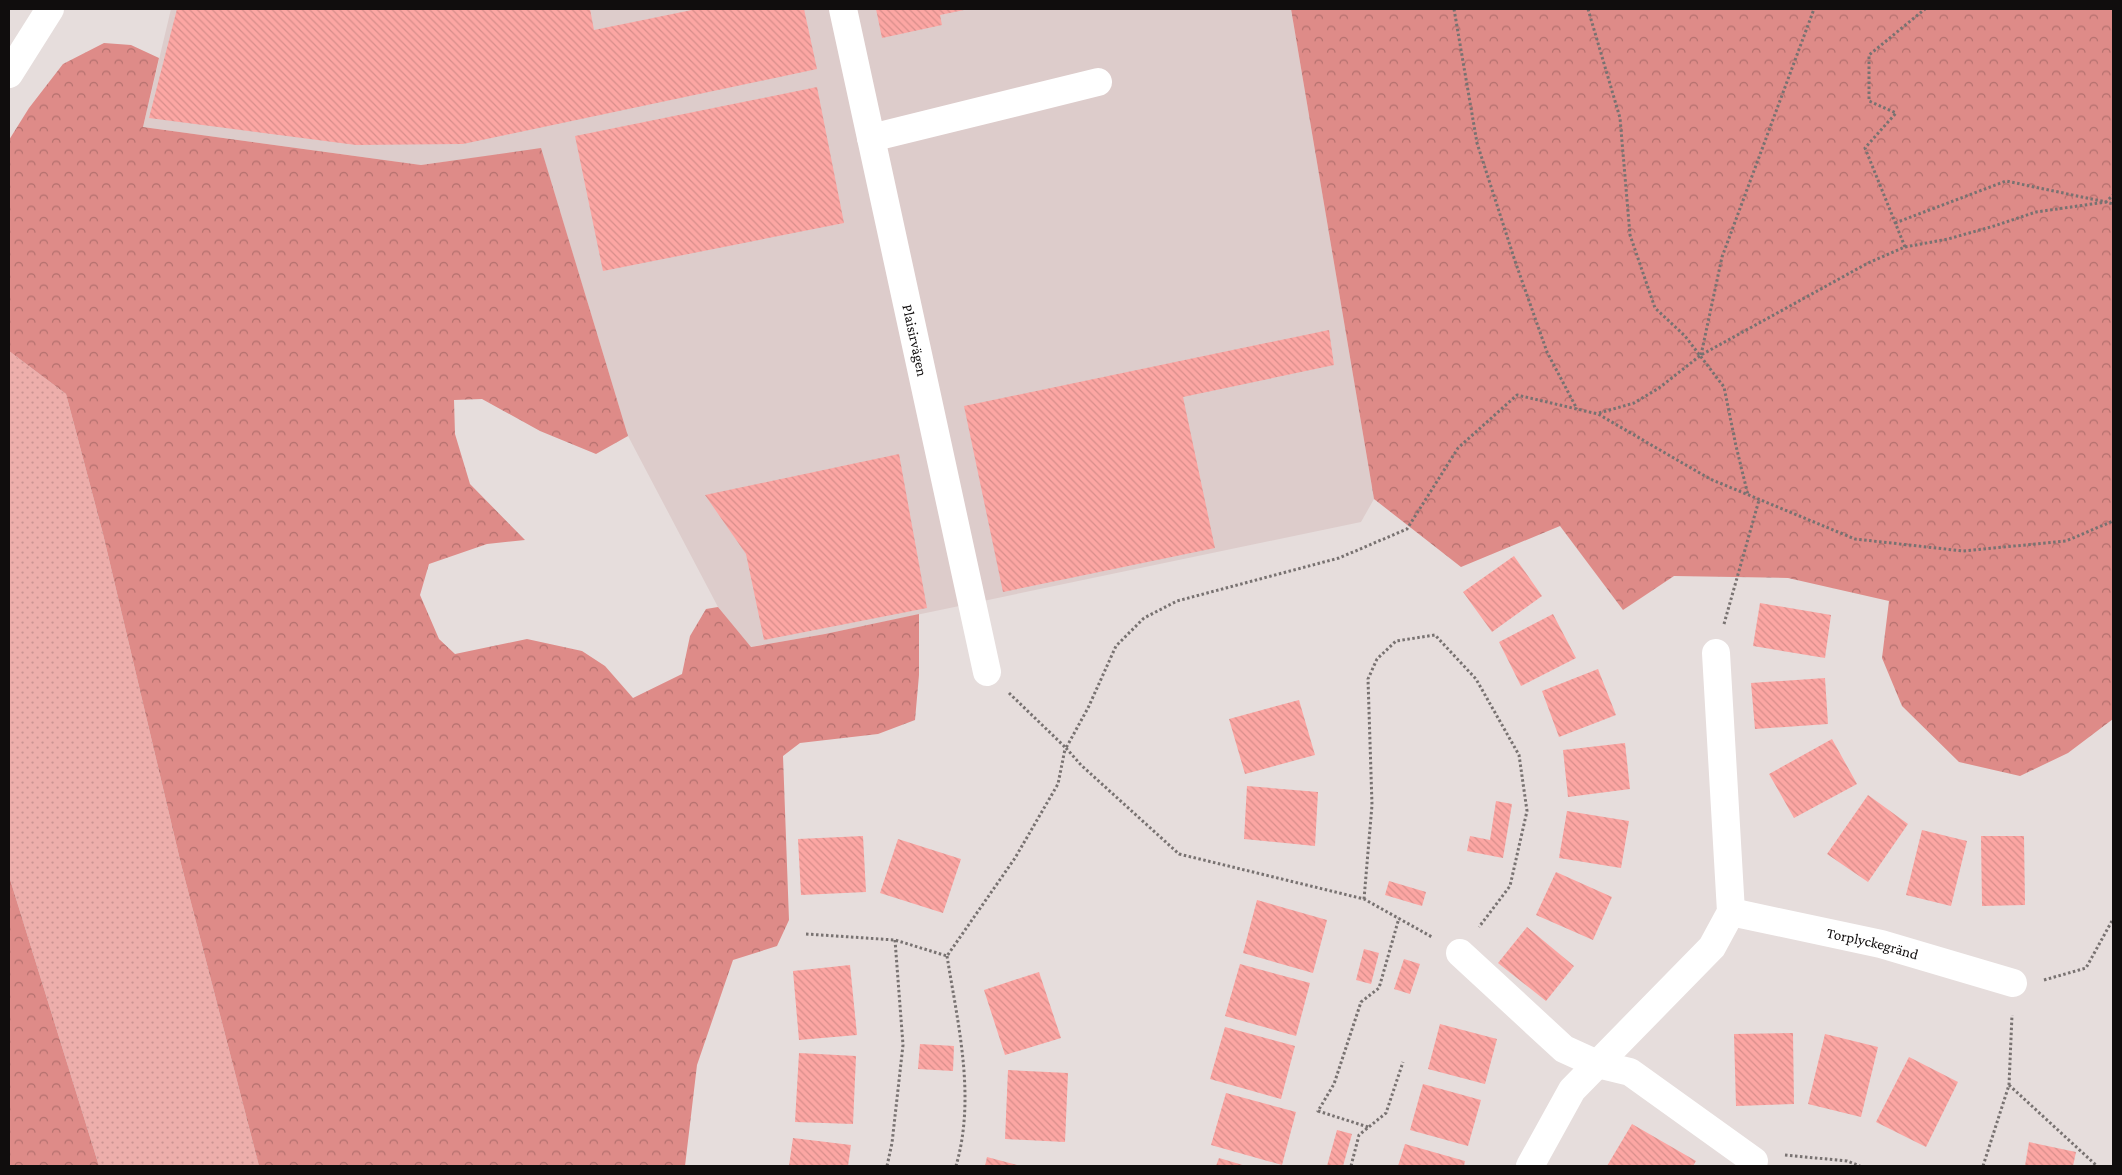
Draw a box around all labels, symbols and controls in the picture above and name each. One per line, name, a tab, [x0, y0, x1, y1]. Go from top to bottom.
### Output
street label: Plaisirvägen	[899, 303, 931, 378]
street label: Torplyckegränd	[1825, 925, 1920, 963]

